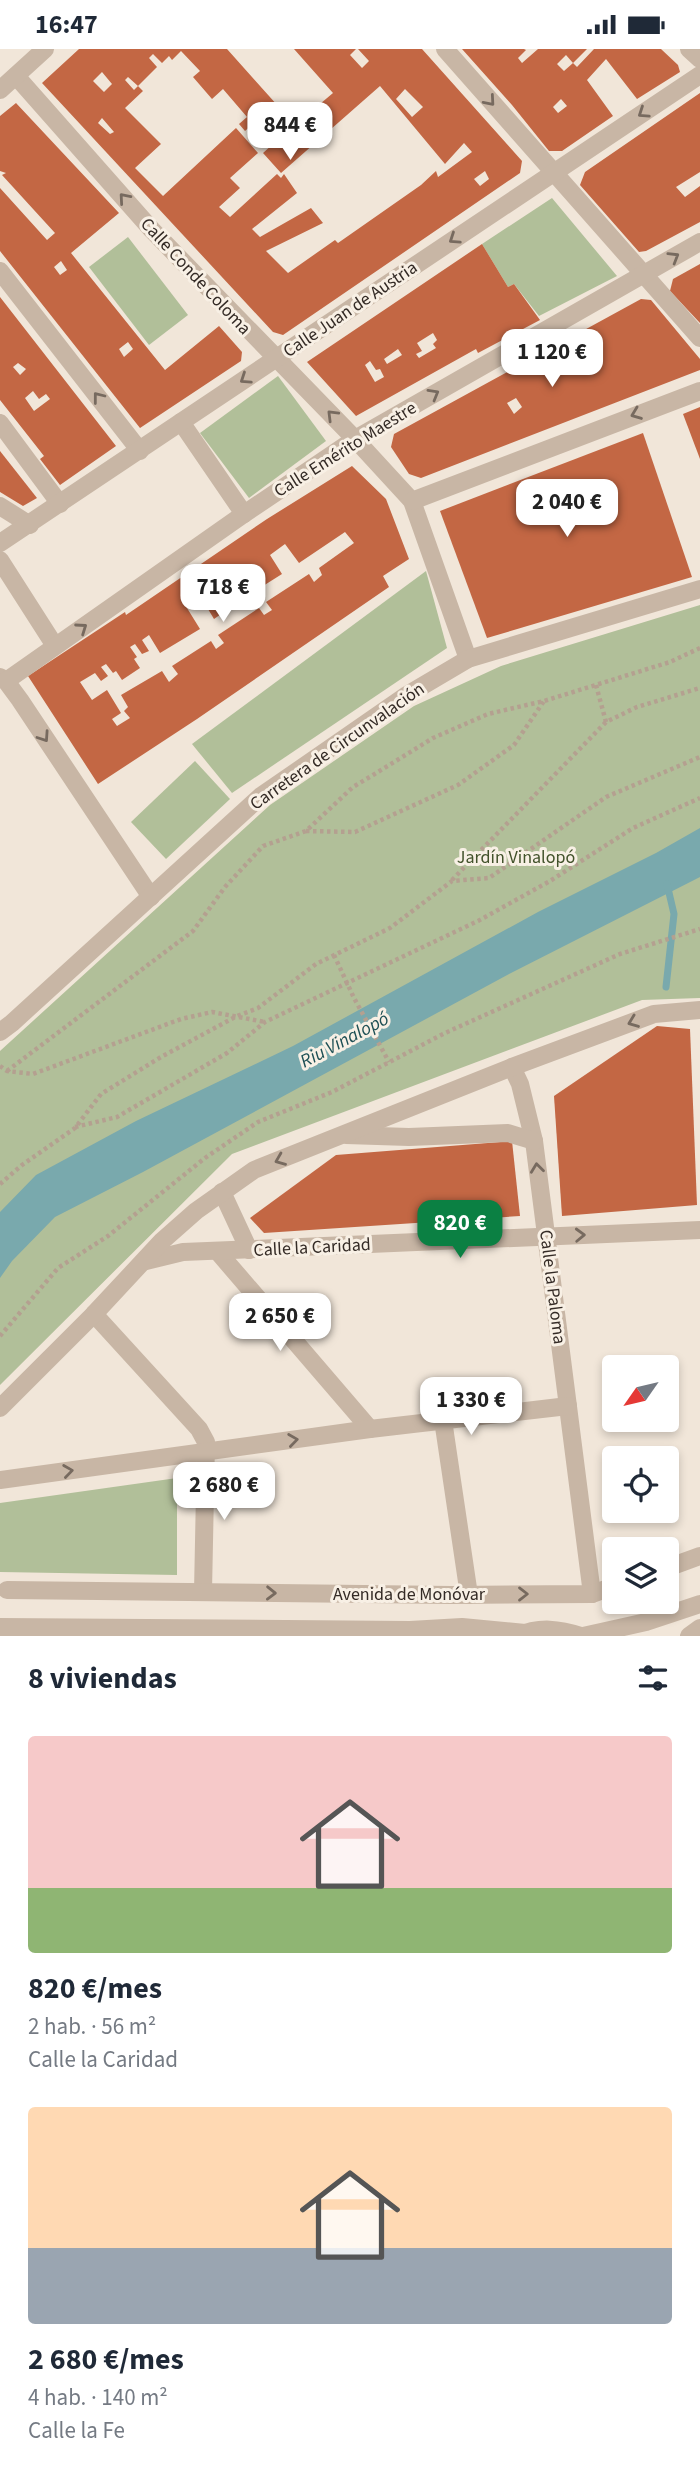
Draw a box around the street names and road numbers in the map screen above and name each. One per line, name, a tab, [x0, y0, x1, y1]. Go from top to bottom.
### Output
street label: Calle Conde Coloma	[135, 212, 257, 340]
street label: Calle Juan de Austria	[278, 255, 422, 364]
street label: Calle Emérito Maestre	[269, 395, 421, 503]
street label: Carretera de Circunvalación	[245, 677, 430, 816]
street label: Calle la Paloma	[533, 1228, 572, 1346]
street label: Calle la Caridad	[253, 1232, 371, 1263]
street label: Avenida de Monóvar	[333, 1582, 486, 1607]

